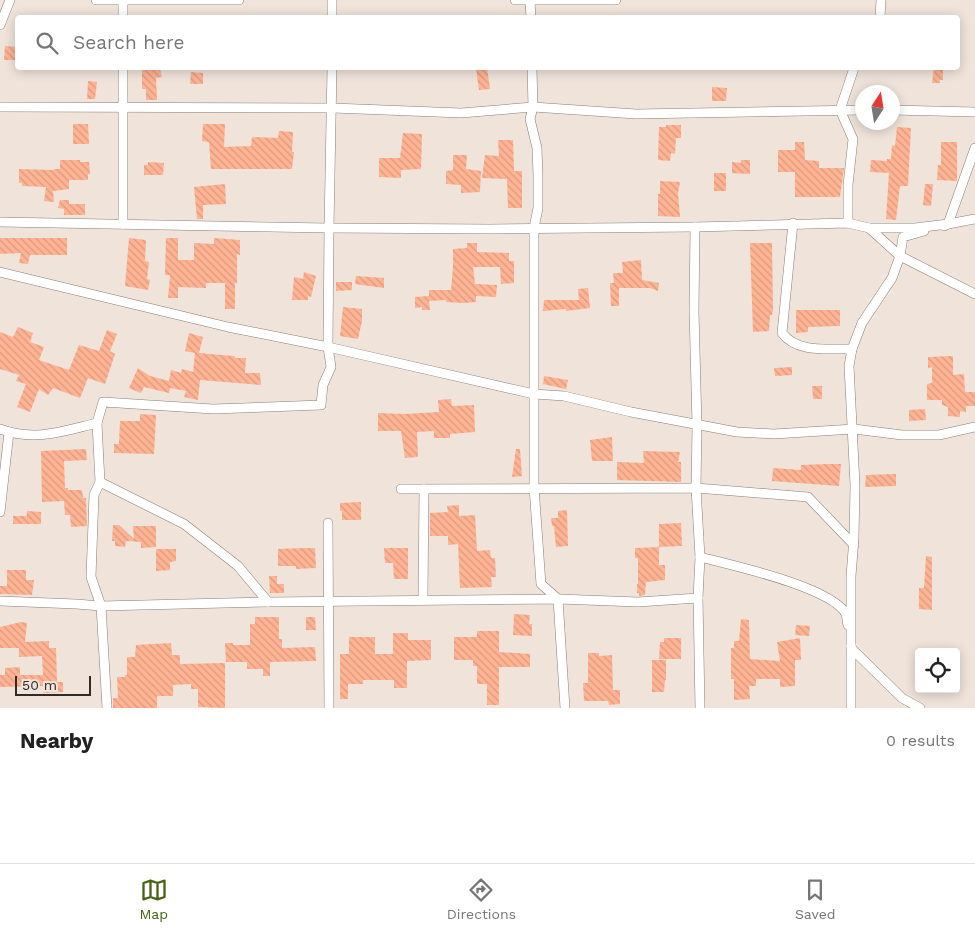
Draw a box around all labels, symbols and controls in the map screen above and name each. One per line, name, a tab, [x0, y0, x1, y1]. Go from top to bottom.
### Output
search box	[15, 15, 960, 70]
icon: search	[33, 29, 61, 57]
text: Search here	[73, 31, 184, 54]
north arrow	[855, 85, 900, 130]
map controls	[915, 648, 960, 693]
button: locate	[915, 648, 960, 693]
scale bar	[15, 673, 91, 696]
text: 50 m	[22, 677, 57, 693]
text: Nearby	[20, 728, 93, 753]
text: 0 results	[886, 731, 955, 750]
tab: Map	[139, 876, 168, 922]
tab: Directions	[447, 876, 516, 922]
tab: Saved	[795, 876, 836, 922]

